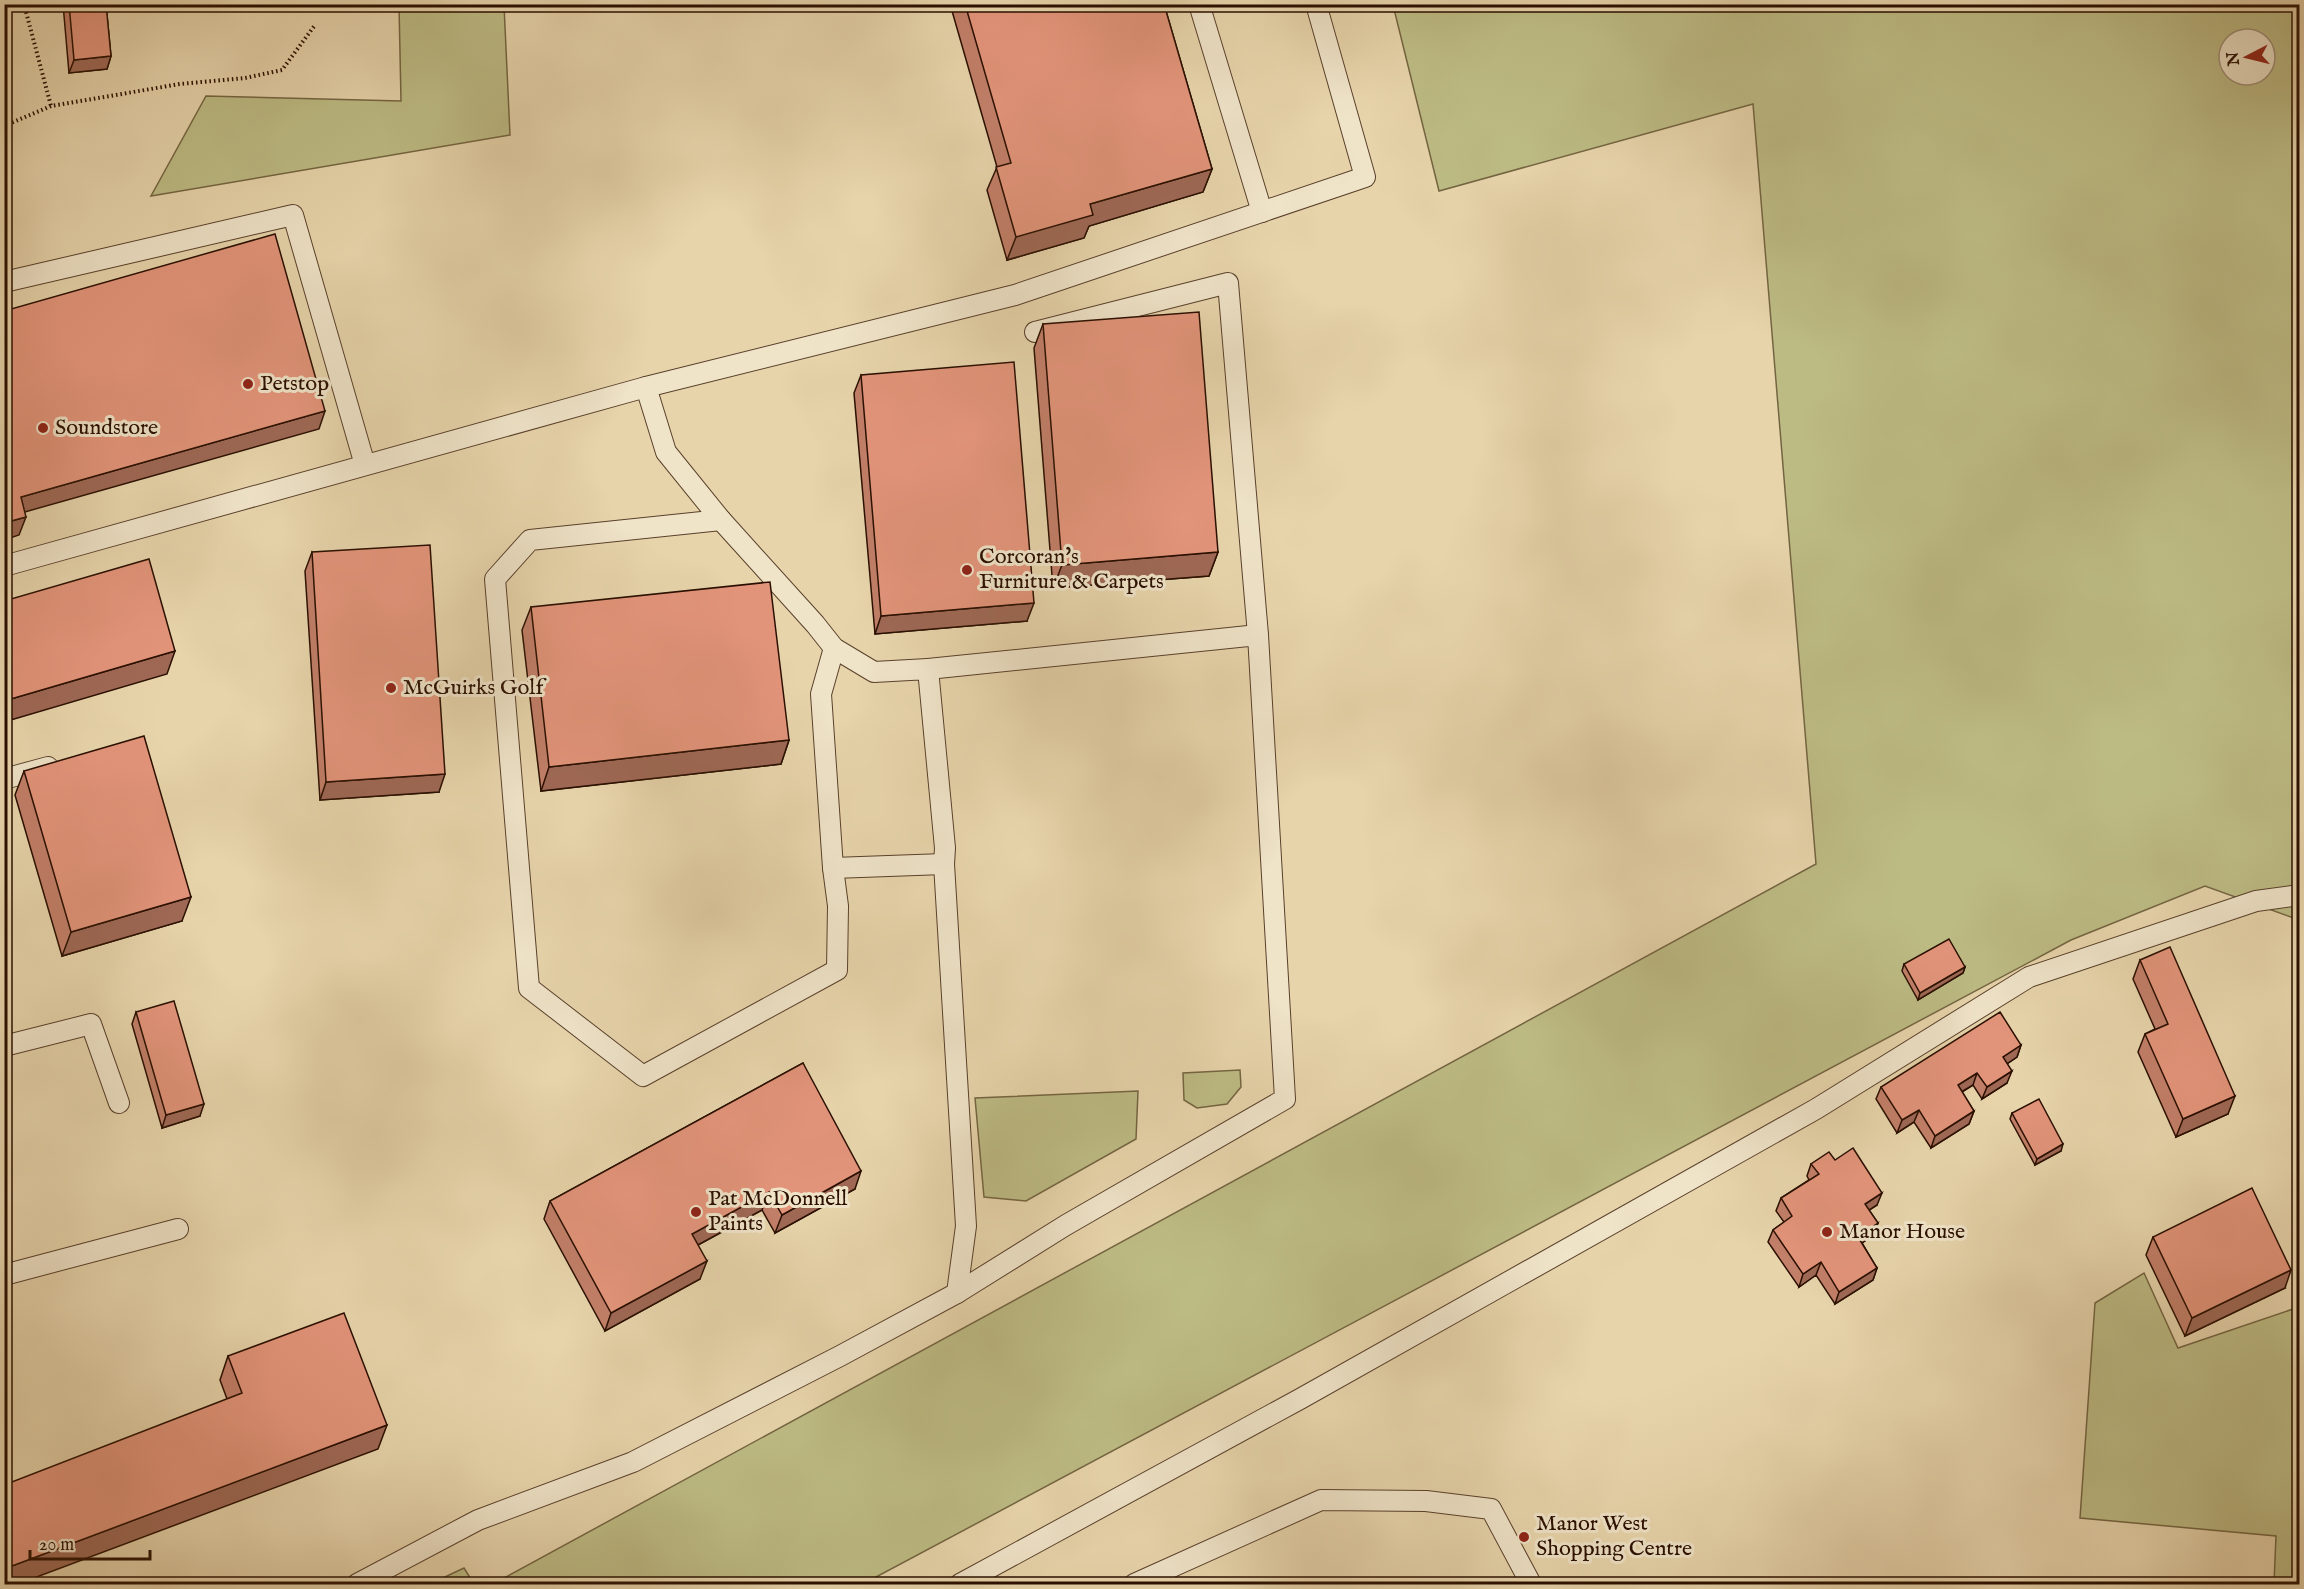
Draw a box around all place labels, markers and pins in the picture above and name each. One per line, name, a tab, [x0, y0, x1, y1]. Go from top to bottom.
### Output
place label: Petstop	[260, 370, 329, 398]
marker: Petstop	[241, 377, 255, 391]
place label: Soundstore	[55, 414, 158, 442]
marker: Soundstore	[36, 421, 50, 435]
place label: Corcoran's Furniture & Carpets	[979, 543, 1164, 596]
marker: Corcoran's Furniture & Carpets	[960, 563, 974, 577]
place label: McGuirks Golf	[403, 674, 547, 702]
marker: McGuirks Golf	[384, 681, 398, 695]
place label: Pat McDonnell Paints	[708, 1185, 847, 1238]
marker: Pat McDonnell Paints	[689, 1205, 703, 1219]
place label: Manor House	[1839, 1218, 1965, 1246]
marker: Manor House	[1820, 1225, 1834, 1239]
place label: Manor West Shopping Centre	[1536, 1510, 1692, 1563]
marker: Manor West Shopping Centre	[1517, 1530, 1531, 1544]

